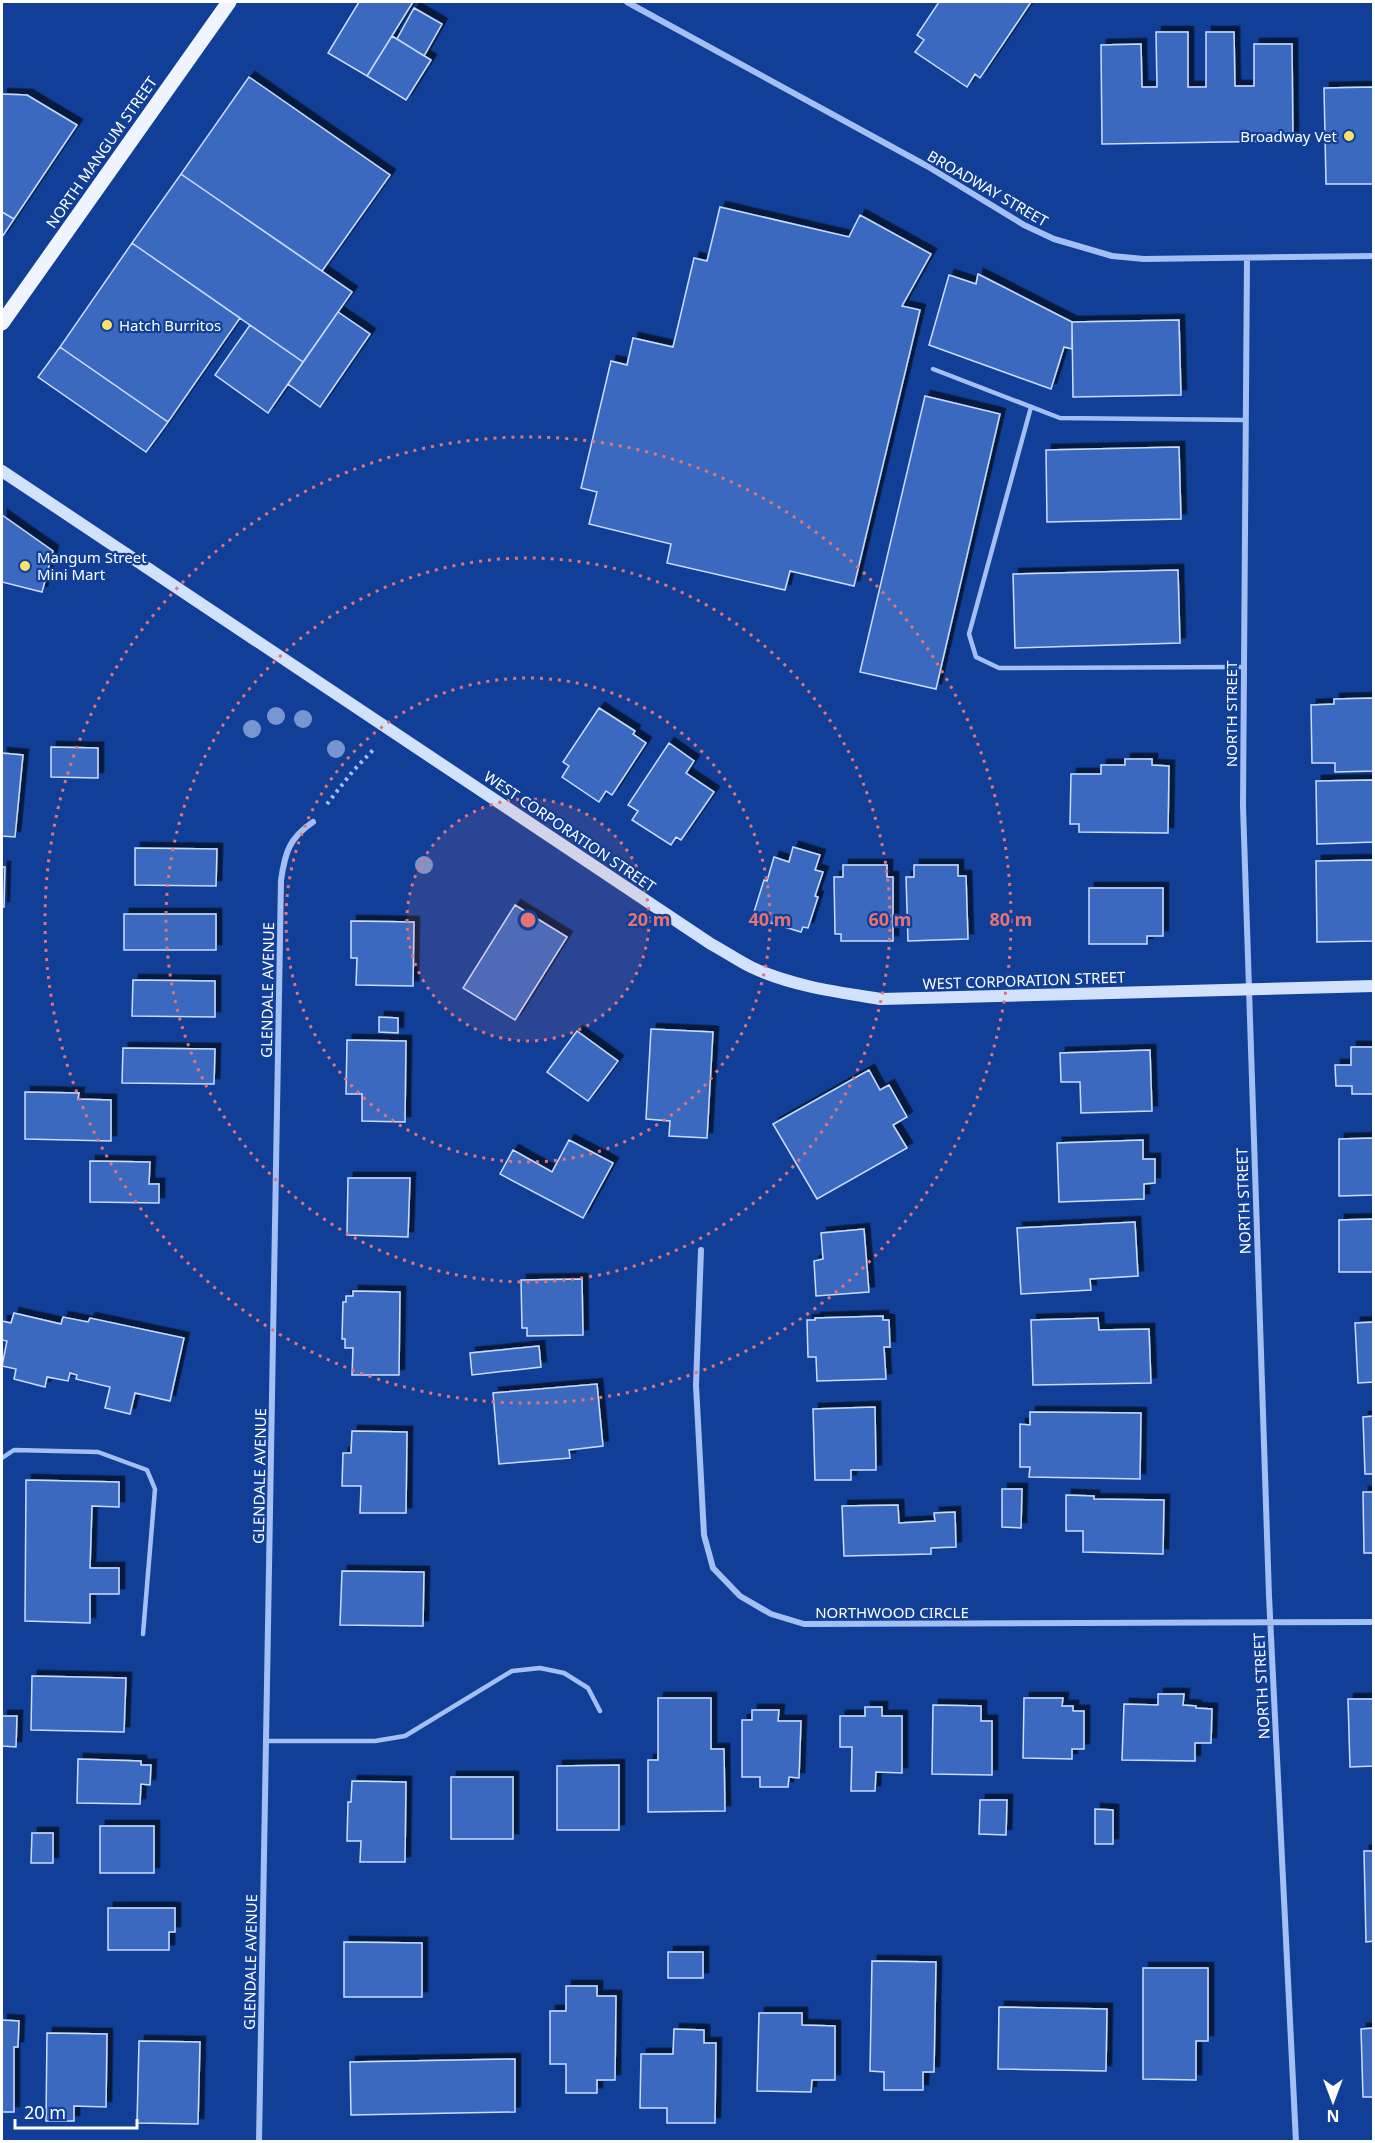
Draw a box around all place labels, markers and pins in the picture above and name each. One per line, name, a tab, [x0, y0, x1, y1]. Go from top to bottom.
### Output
place label: Broadway Vet	[1240, 126, 1338, 146]
marker: Broadway Vet	[1342, 129, 1356, 143]
place label: Hatch Burritos	[119, 315, 221, 335]
marker: Hatch Burritos	[100, 318, 114, 332]
place label: Mangum Street Mini Mart	[37, 547, 147, 584]
marker: Mangum Street Mini Mart	[18, 559, 32, 573]
centre of rings	[518, 910, 538, 930]

